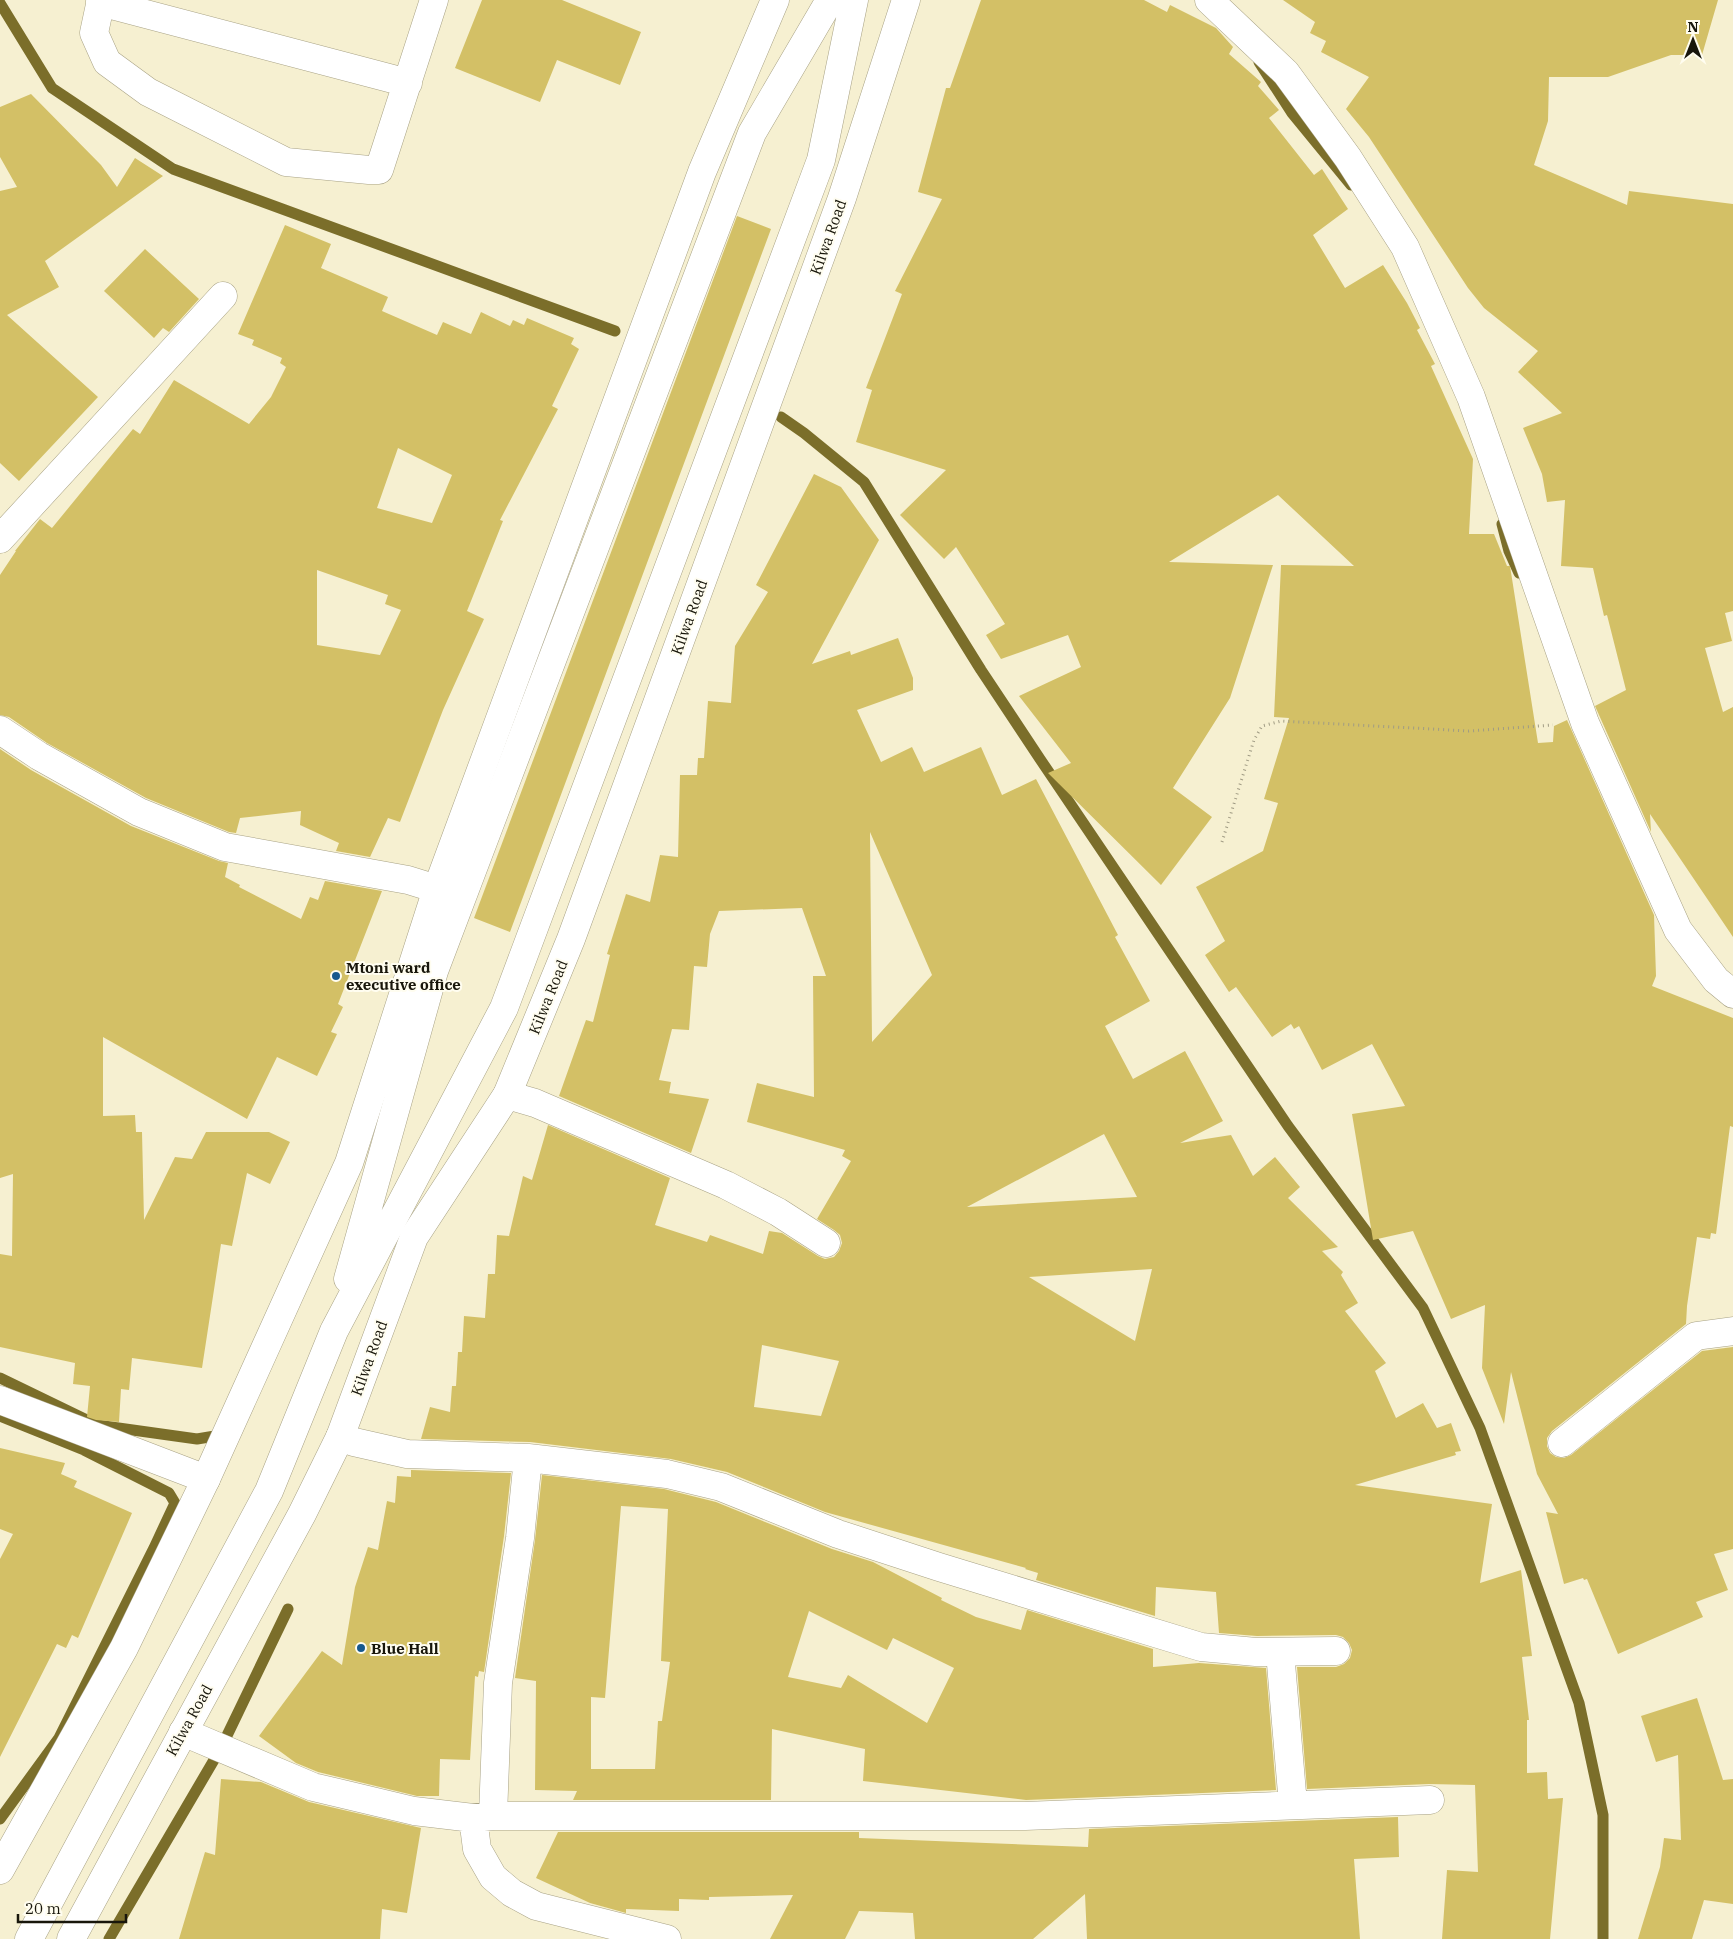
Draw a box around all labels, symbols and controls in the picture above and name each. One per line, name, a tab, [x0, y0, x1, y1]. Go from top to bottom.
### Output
north arrow	[1668, 15, 1718, 65]
text: N	[1687, 18, 1699, 36]
street label: Kilwa Road	[806, 197, 850, 277]
street label: Kilwa Road	[667, 577, 711, 657]
street label: Kilwa Road	[524, 957, 572, 1037]
place label: Mtoni ward executive office	[346, 958, 461, 994]
marker: Mtoni ward executive office	[330, 970, 342, 982]
street label: Kilwa Road	[347, 1318, 391, 1398]
place label: Blue Hall	[371, 1639, 439, 1658]
marker: Blue Hall	[355, 1642, 367, 1654]
street label: Kilwa Road	[162, 1681, 216, 1759]
scale bar	[18, 1892, 125, 1924]
text: 20 m	[25, 1899, 61, 1918]

